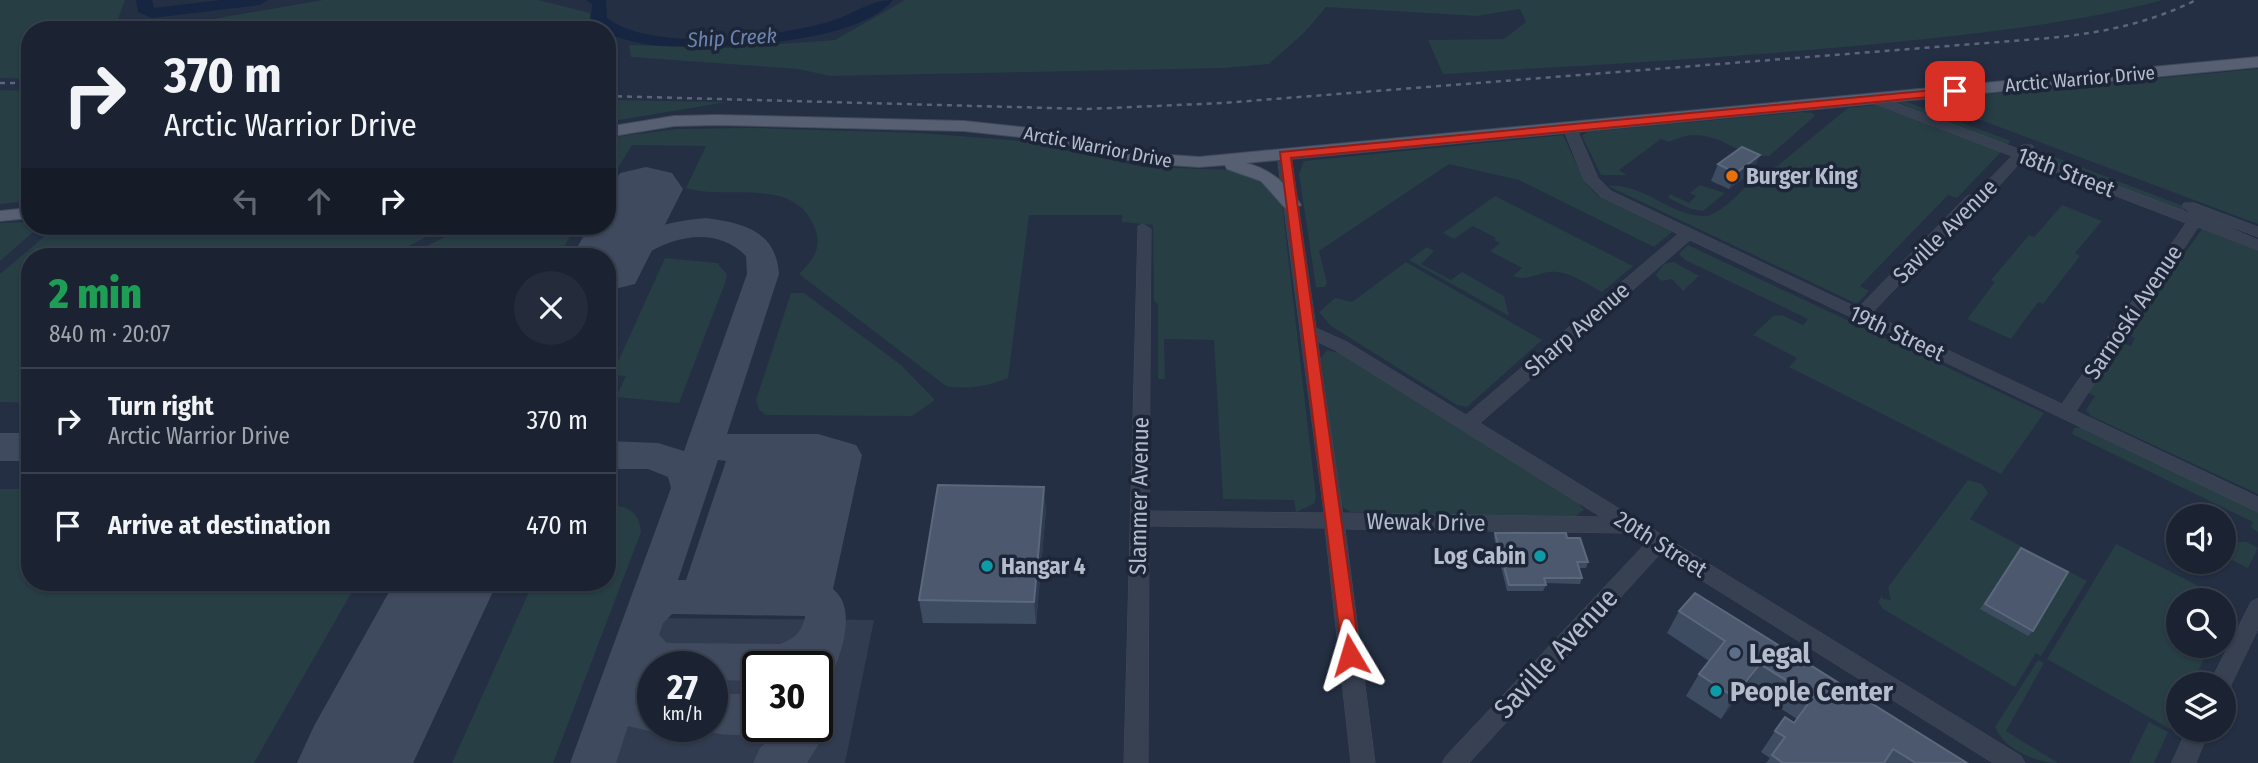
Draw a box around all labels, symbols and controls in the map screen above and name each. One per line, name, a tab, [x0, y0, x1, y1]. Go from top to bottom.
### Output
water label: Ship Creek	[686, 23, 777, 53]
text: 370 m	[164, 46, 282, 105]
icon: right	[49, 49, 140, 140]
pin	[1925, 61, 1985, 121]
street label: Arctic Warrior Drive	[2004, 61, 2156, 97]
icon: arrive	[1936, 72, 1974, 110]
text: Arctic Warrior Drive	[164, 106, 417, 144]
street label: Arctic Warrior Drive	[1022, 121, 1174, 173]
street label: 18th Street	[2013, 141, 2119, 204]
place label: Burger King	[1746, 162, 1858, 190]
marker: Burger King	[1724, 168, 1740, 184]
street label: Saville Avenue	[1887, 173, 2003, 289]
icon: left	[227, 182, 265, 220]
icon: ahead	[300, 182, 338, 220]
icon: right	[373, 182, 411, 220]
street label: Sarnoski Avenue	[2078, 240, 2188, 384]
text: 2 min	[49, 269, 142, 319]
button: close	[514, 271, 588, 345]
street label: Sharp Avenue	[1519, 276, 1635, 382]
street label: 19th Street	[1845, 299, 1949, 367]
text: 840 m · 20:07	[49, 320, 170, 348]
text: Turn right	[108, 391, 214, 422]
icon: right	[49, 402, 87, 440]
text: 370 m	[527, 405, 588, 436]
street label: Slammer Avenue	[1124, 417, 1154, 575]
text: Arctic Warrior Drive	[108, 422, 290, 450]
map controls	[2166, 504, 2236, 742]
button: sound	[2166, 504, 2236, 574]
street label: 20th Street	[1610, 505, 1713, 584]
icon: arrive	[49, 507, 87, 545]
street label: Wewak Drive	[1366, 507, 1486, 537]
text: Arrive at destination	[108, 510, 331, 541]
text: 470 m	[526, 510, 588, 541]
place label: Log Cabin	[1434, 542, 1526, 570]
marker: Log Cabin	[1532, 548, 1548, 564]
place label: Hangar 4	[1001, 552, 1086, 580]
marker: Hangar 4	[979, 558, 995, 574]
street label: Saville Avenue	[1487, 581, 1625, 725]
button: search	[2166, 588, 2236, 658]
position arrow	[1313, 618, 1387, 692]
place label: Legal	[1749, 637, 1811, 670]
marker: Legal	[1727, 645, 1743, 661]
speed limit sign: 30	[742, 651, 833, 742]
text: 27	[667, 666, 698, 708]
button: layers	[2166, 672, 2236, 742]
place label: People Center	[1730, 675, 1894, 708]
marker: People Center	[1708, 683, 1724, 699]
text: km/h	[662, 703, 703, 725]

